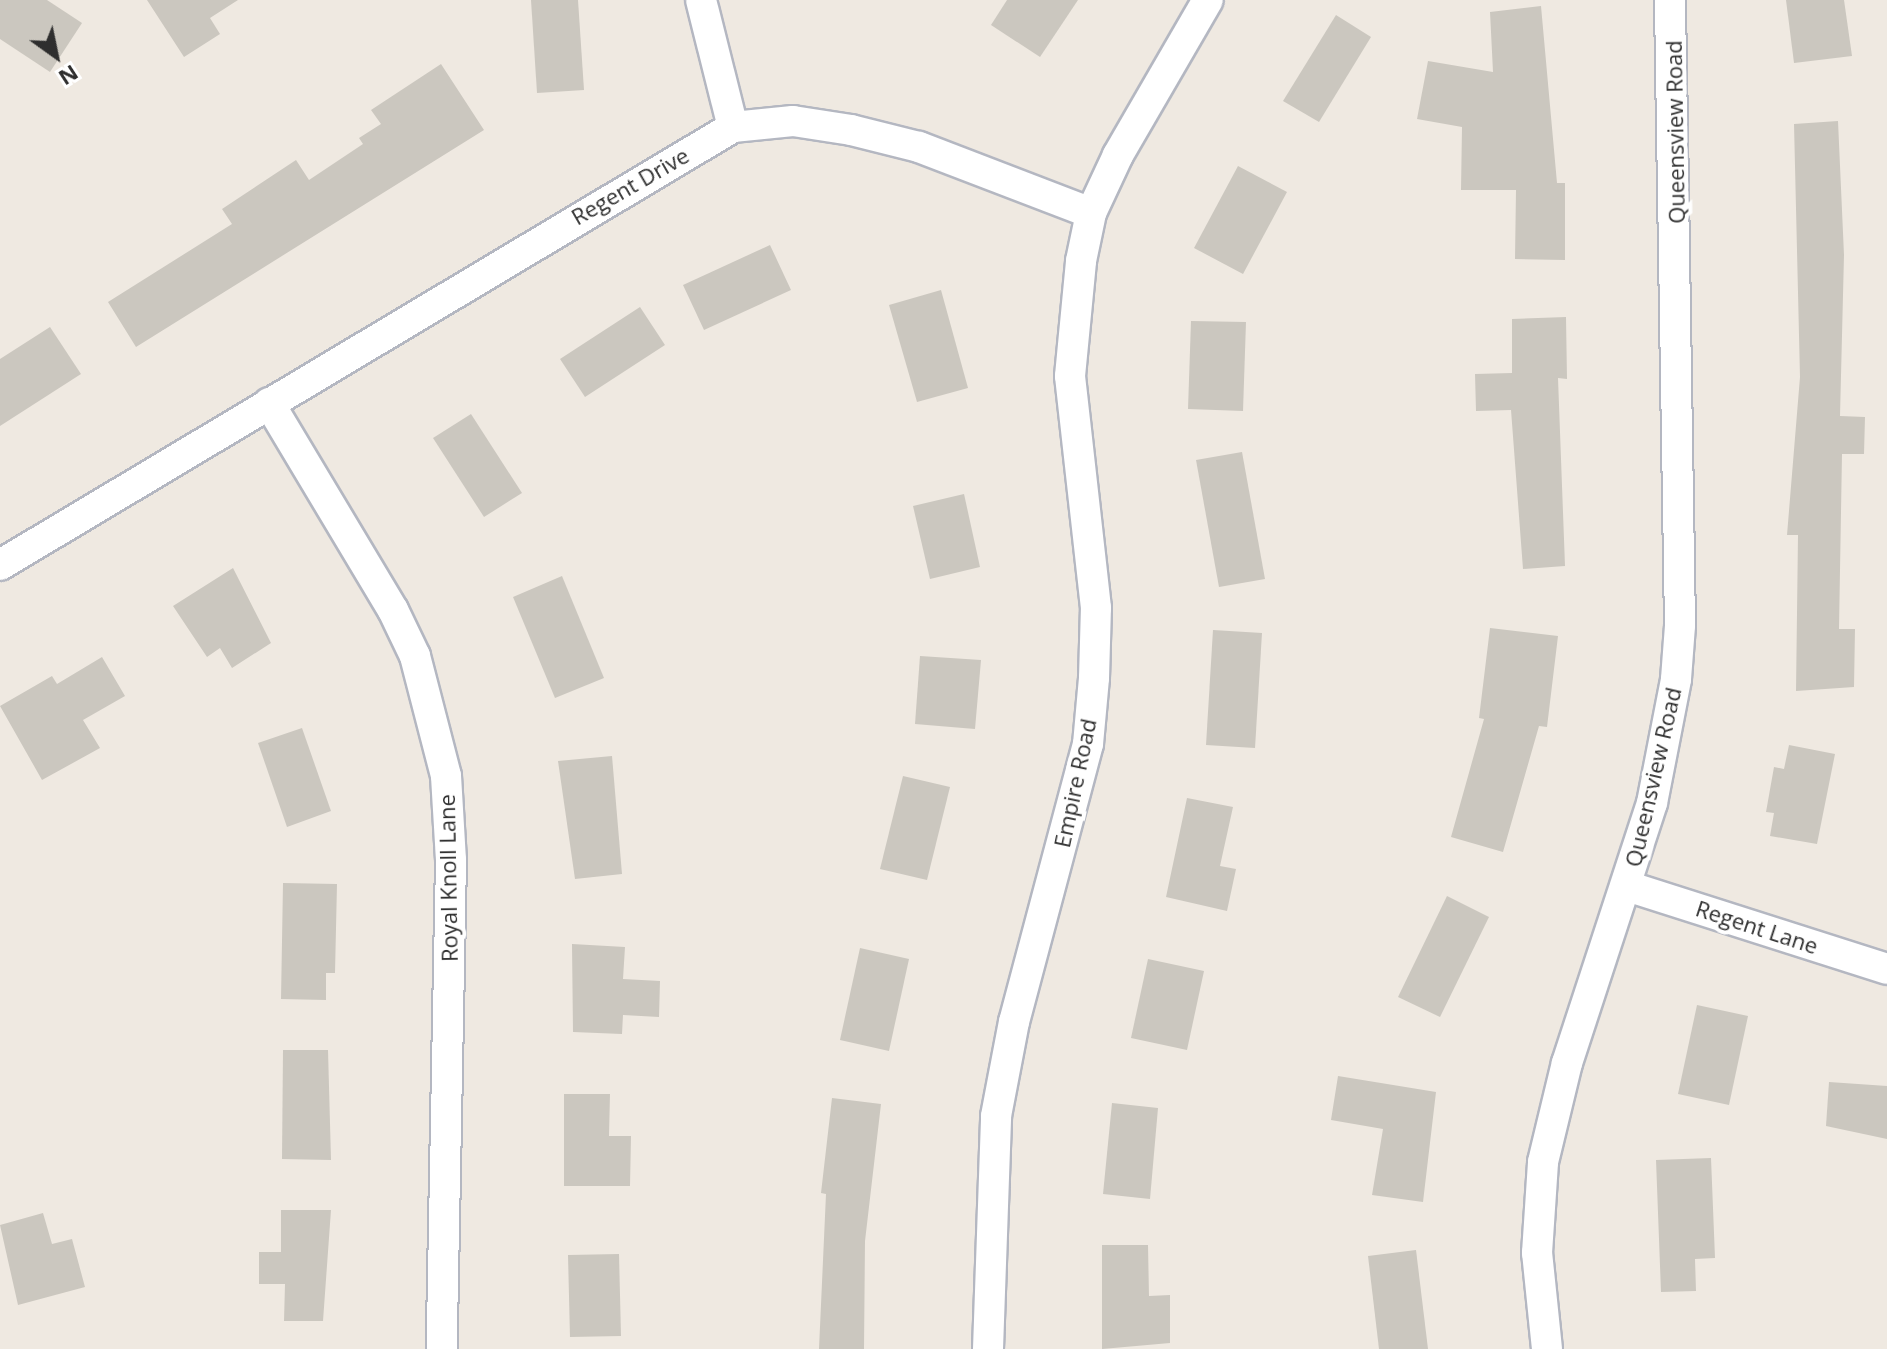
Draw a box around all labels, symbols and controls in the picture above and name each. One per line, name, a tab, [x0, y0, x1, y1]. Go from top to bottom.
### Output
north arrow	[16, 16, 96, 96]
street label: Queensview Road	[1660, 40, 1690, 224]
text: N	[53, 59, 85, 94]
street label: Regent Drive	[567, 142, 693, 230]
street label: Queensview Road	[1620, 685, 1686, 869]
street label: Empire Road	[1048, 716, 1102, 850]
street label: Royal Knoll Lane	[433, 794, 463, 962]
street label: Regent Lane	[1693, 895, 1821, 959]

